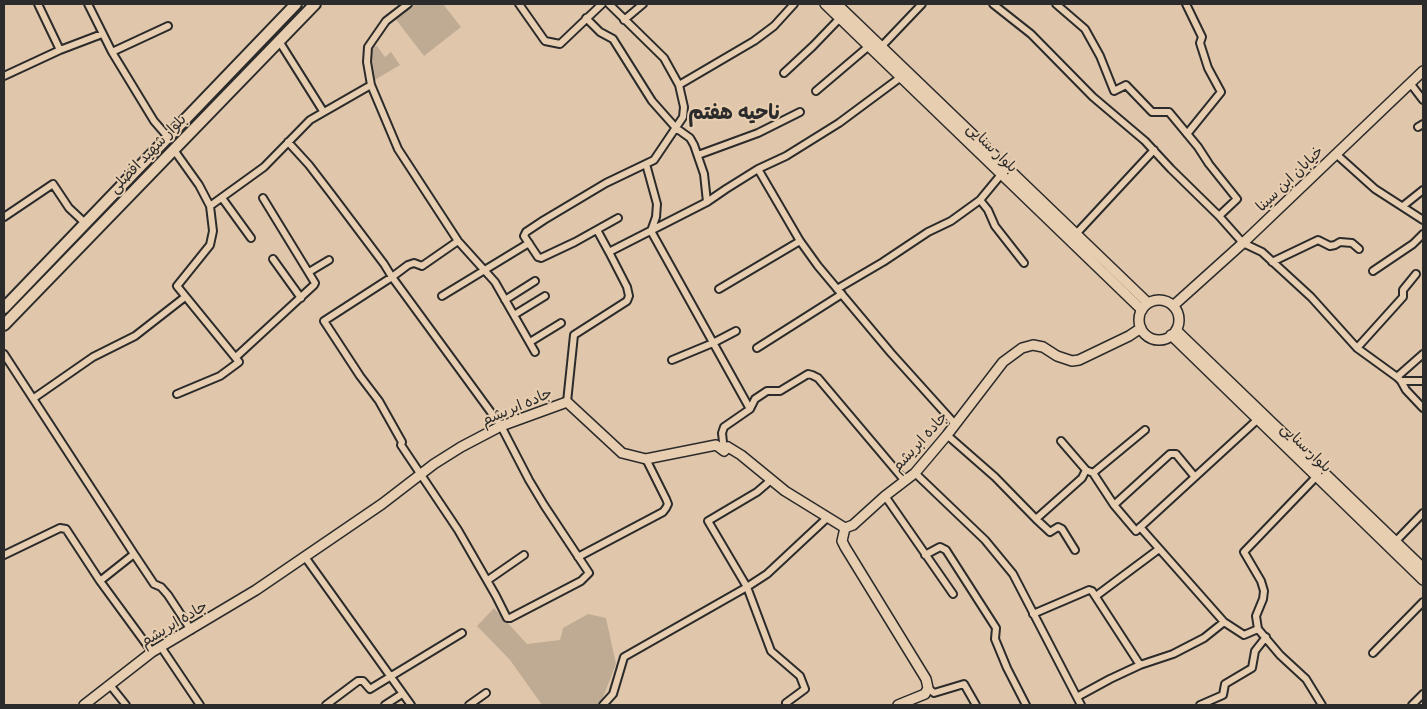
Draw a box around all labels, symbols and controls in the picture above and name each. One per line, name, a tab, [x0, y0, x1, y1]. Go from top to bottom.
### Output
district label: ناحیه هفتم	[688, 101, 780, 125]
street label: بلوار شهید افضلی	[106, 111, 190, 197]
street label: بلوار سنایی	[963, 119, 1021, 177]
street label: خیابان ابن سینا	[1252, 142, 1328, 216]
street label: جاده ابریشم	[479, 384, 555, 430]
street label: جاده ابریشم	[888, 408, 952, 476]
street label: بلوار سنایی	[1277, 419, 1335, 477]
street label: جاده ابریشم	[137, 597, 211, 651]

